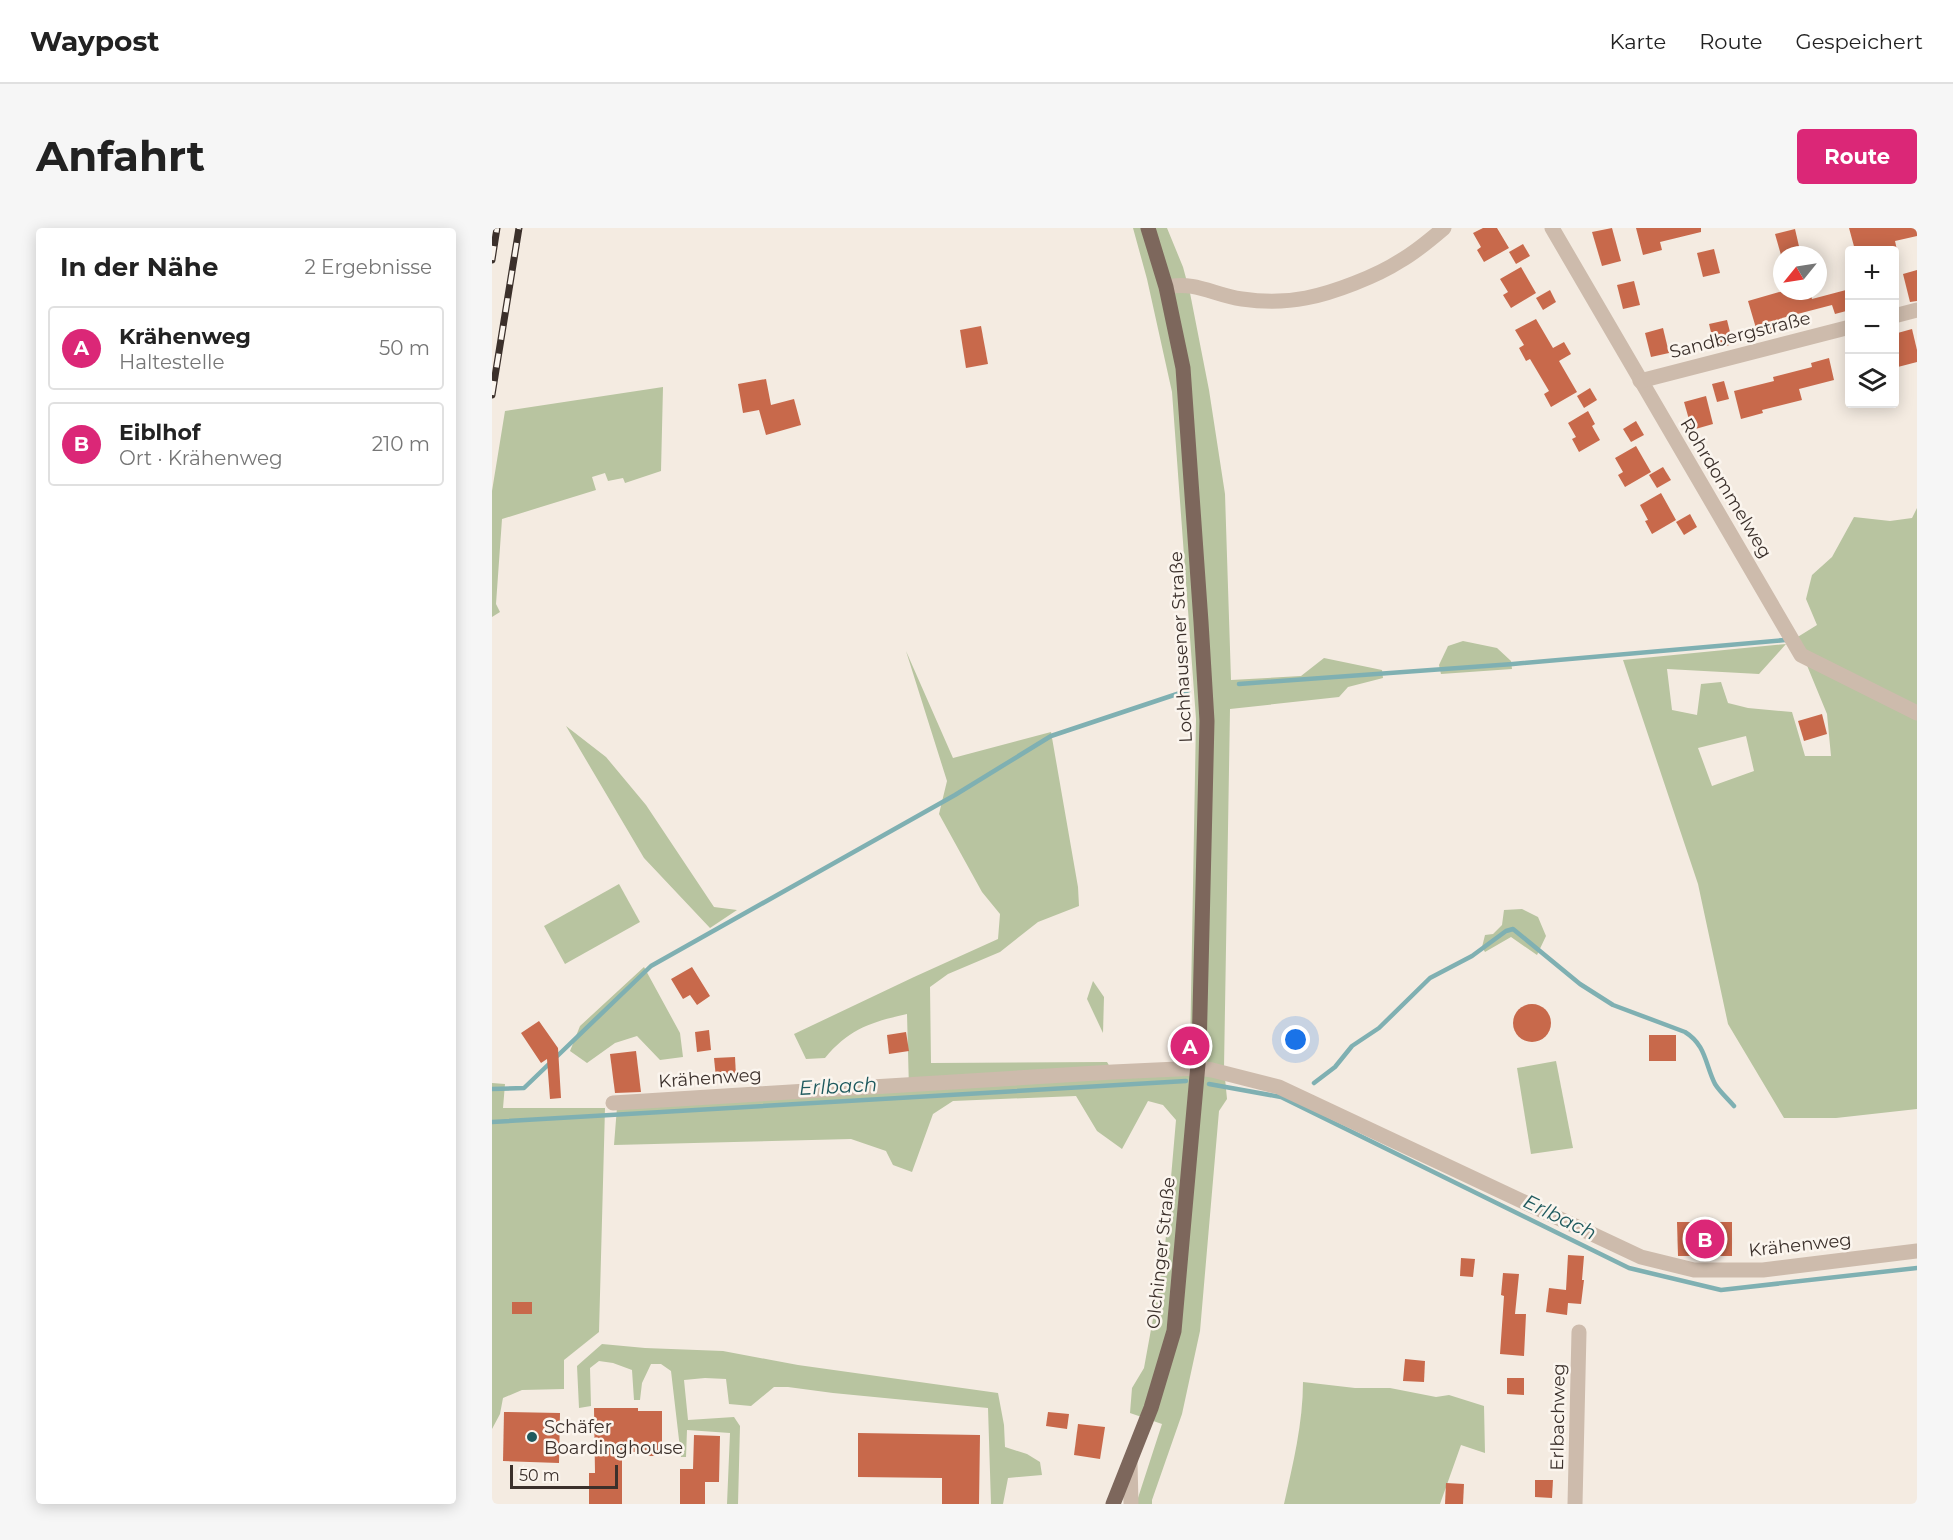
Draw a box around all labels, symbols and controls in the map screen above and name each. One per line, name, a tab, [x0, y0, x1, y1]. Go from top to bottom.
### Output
text: Waypost	[30, 24, 160, 58]
text: Karte	[1610, 29, 1666, 54]
text: Route	[1699, 29, 1762, 54]
text: Gespeichert	[1795, 29, 1923, 54]
button: Route	[1797, 129, 1917, 184]
text: Anfahrt	[36, 130, 205, 182]
north arrow	[1773, 246, 1827, 300]
map controls	[1845, 246, 1899, 408]
button: +	[1845, 246, 1899, 300]
text: In der Nähe	[60, 251, 218, 283]
text: 2 Ergebnisse	[304, 255, 432, 279]
button: −	[1845, 300, 1899, 354]
street label: Sandbergstraße	[1667, 307, 1813, 363]
text: Krähenweg	[119, 323, 251, 350]
text: A	[74, 336, 89, 360]
text: 50 m	[379, 336, 430, 360]
text: Haltestelle	[119, 350, 225, 374]
button: layers	[1845, 354, 1899, 408]
street label: Rohrdommelweg	[1675, 414, 1777, 562]
text: Eiblhof	[119, 419, 200, 446]
text: B	[74, 432, 89, 456]
text: 210 m	[372, 432, 430, 456]
text: Ort · Krähenweg	[119, 446, 283, 470]
street label: Lochhausener Straße	[1165, 551, 1197, 743]
pin: A	[1170, 1024, 1210, 1068]
your location	[1281, 1025, 1310, 1054]
street label: Krähenweg	[658, 1063, 762, 1093]
water label: Erlbach	[798, 1072, 878, 1100]
street label: Olchinger Straße	[1142, 1176, 1180, 1330]
water label: Erlbach	[1520, 1189, 1600, 1245]
pin: B	[1686, 1216, 1724, 1262]
street label: Krähenweg	[1747, 1229, 1853, 1261]
street label: Erlbachweg	[1546, 1363, 1570, 1471]
place label: Schäfer Boardinghouse	[544, 1416, 683, 1459]
marker: Schäfer Boardinghouse	[525, 1430, 539, 1444]
scale bar	[510, 1462, 618, 1490]
text: 50 m	[519, 1466, 560, 1485]

